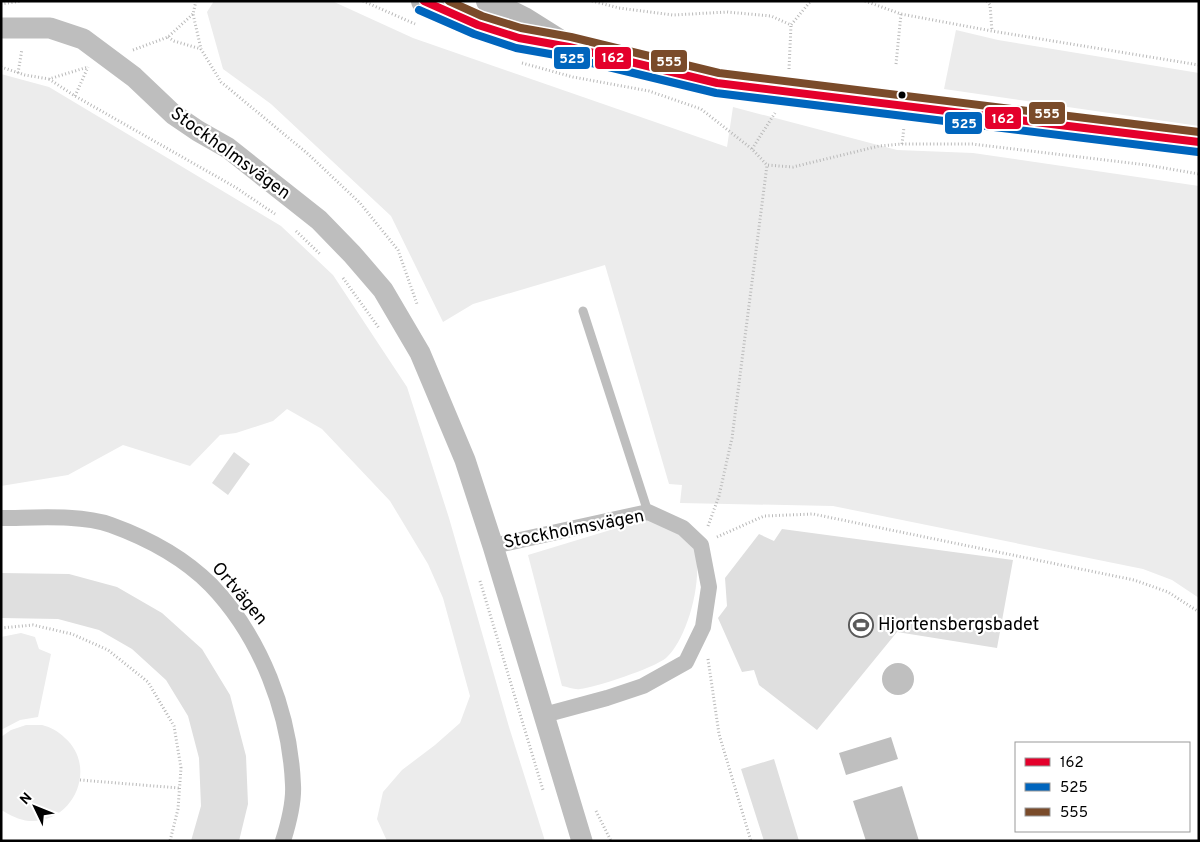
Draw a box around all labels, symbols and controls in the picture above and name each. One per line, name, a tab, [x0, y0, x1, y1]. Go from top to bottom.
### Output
line badge: 525	[553, 46, 591, 70]
line badge: 162	[594, 46, 632, 70]
line badge: 555	[650, 49, 688, 73]
text: 162	[602, 50, 624, 67]
text: 525	[559, 51, 585, 68]
text: 555	[656, 54, 682, 71]
unlabelled marker	[897, 90, 907, 100]
line badge: 555	[1028, 101, 1066, 125]
street label: Stockholmsvägen	[165, 103, 295, 205]
line badge: 162	[984, 106, 1022, 130]
text: 555	[1034, 106, 1060, 123]
line badge: 525	[944, 111, 983, 135]
text: 162	[992, 111, 1014, 128]
text: 525	[951, 116, 977, 133]
street label: Stockholmsvägen	[502, 505, 646, 555]
street label: Ortvägen	[206, 558, 272, 630]
sports icon: Hjortensbergsbadet	[848, 612, 874, 638]
place label: Hjortensbergsbadet	[878, 614, 1039, 637]
legend	[1015, 742, 1190, 832]
text: 162	[1060, 754, 1084, 773]
text: 525	[1060, 779, 1088, 798]
north arrow	[10, 782, 60, 832]
text: N	[17, 790, 36, 809]
text: 555	[1060, 804, 1088, 823]

